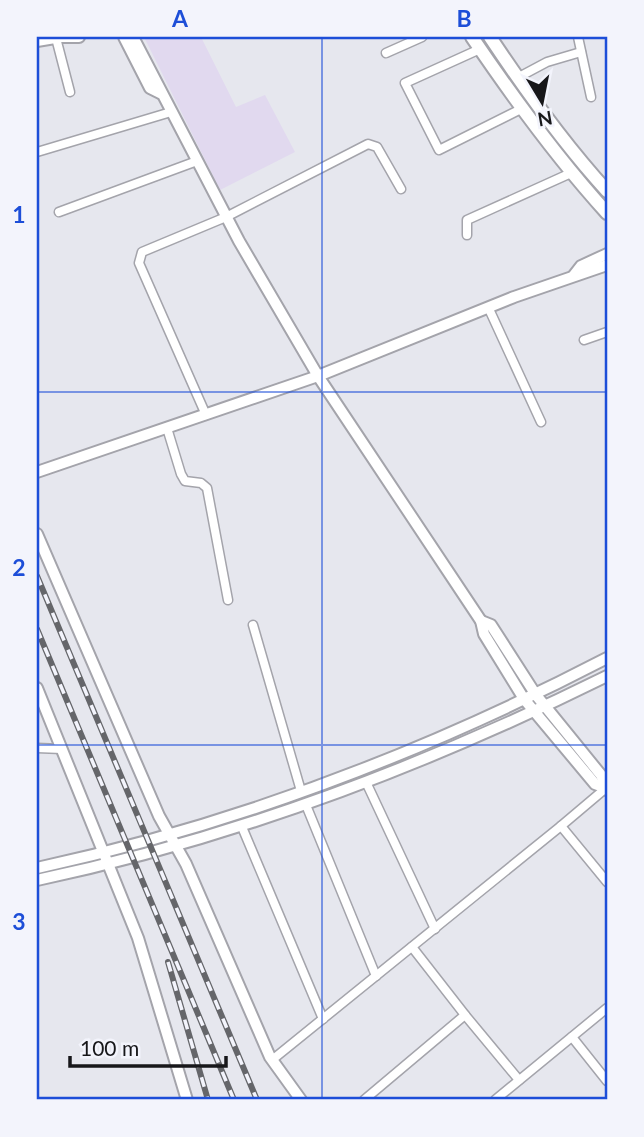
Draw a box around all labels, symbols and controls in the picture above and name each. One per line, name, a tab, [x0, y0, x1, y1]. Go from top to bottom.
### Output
text: A	[171, 4, 189, 32]
text: B	[456, 4, 472, 32]
north arrow	[508, 66, 578, 136]
text: N	[536, 107, 554, 132]
text: 1	[12, 200, 26, 228]
text: 2	[12, 553, 26, 581]
text: 3	[12, 907, 26, 935]
scale bar	[70, 1025, 226, 1069]
text: 100 m	[80, 1035, 139, 1060]

